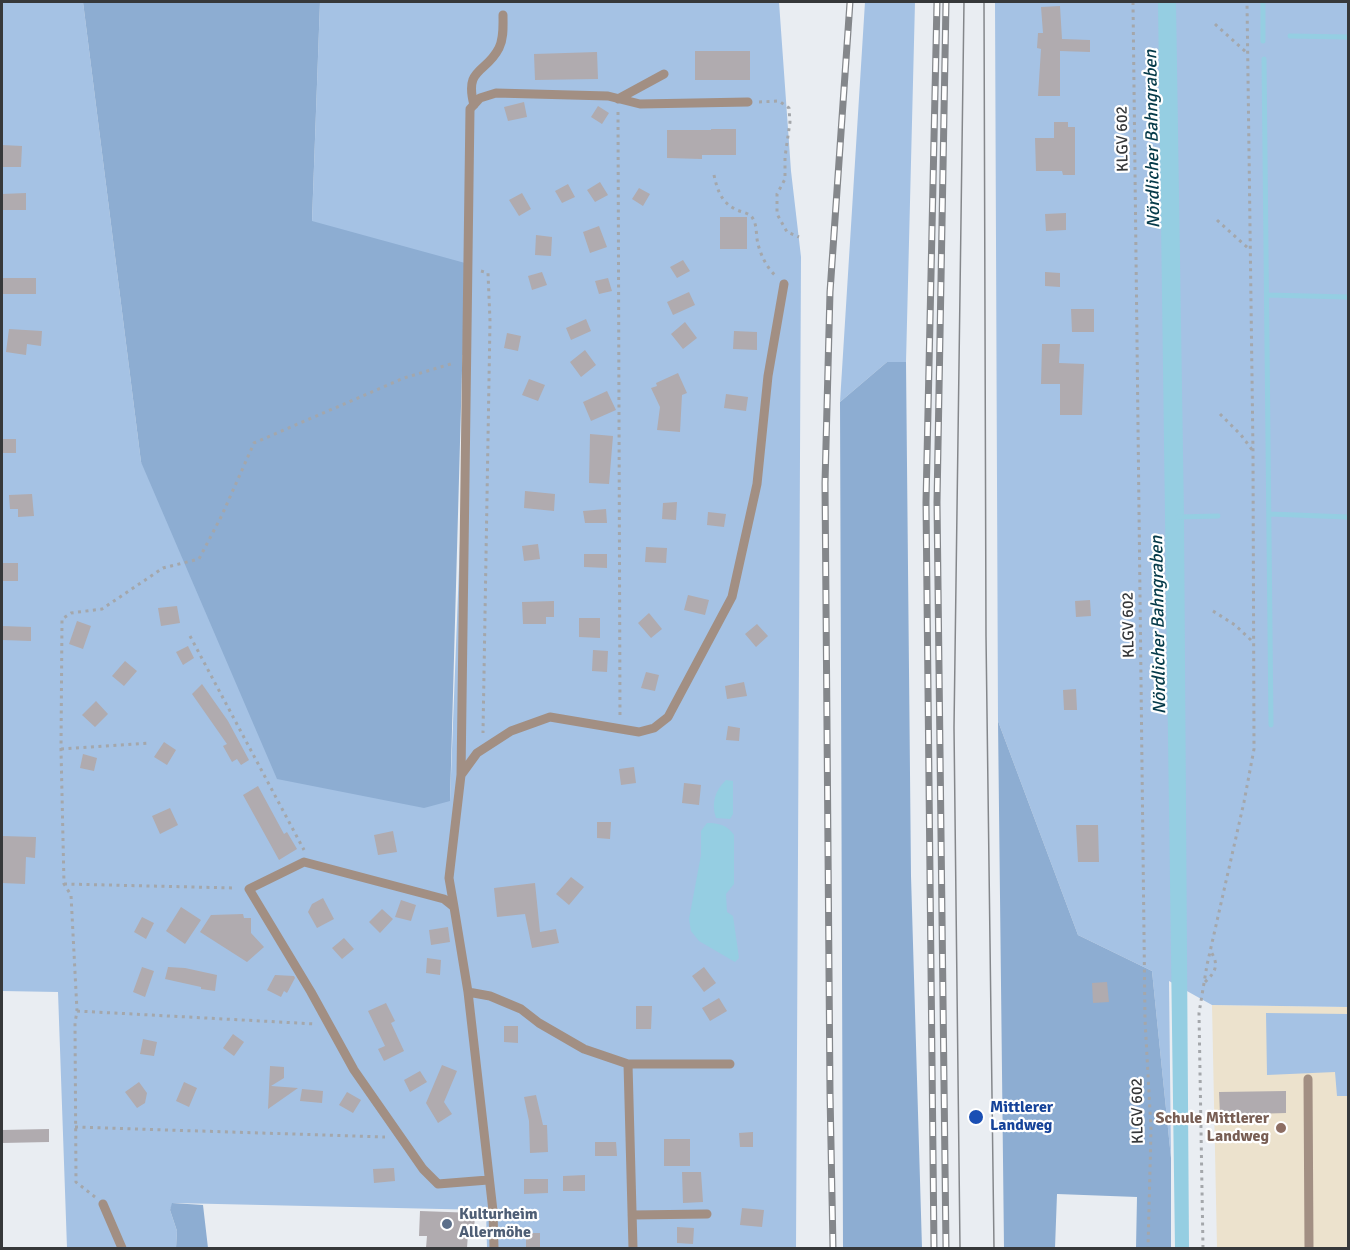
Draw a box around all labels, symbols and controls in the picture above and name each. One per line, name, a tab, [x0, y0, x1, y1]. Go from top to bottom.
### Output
water label: Nördlicher Bahngraben	[1141, 50, 1165, 228]
street label: KLGV 602	[1113, 106, 1133, 172]
water label: Nördlicher Bahngraben	[1147, 536, 1171, 714]
street label: KLGV 602	[1119, 592, 1139, 658]
street label: KLGV 602	[1128, 1078, 1148, 1144]
place label: Mittlerer Landweg	[990, 1098, 1053, 1136]
marker: Mittlerer Landweg	[967, 1108, 985, 1126]
place label: Schule Mittlerer Landweg	[1155, 1109, 1269, 1147]
marker: Schule Mittlerer Landweg	[1274, 1121, 1288, 1135]
place label: Kulturheim Allermöhe	[459, 1205, 538, 1243]
marker: Kulturheim Allermöhe	[440, 1217, 454, 1231]

